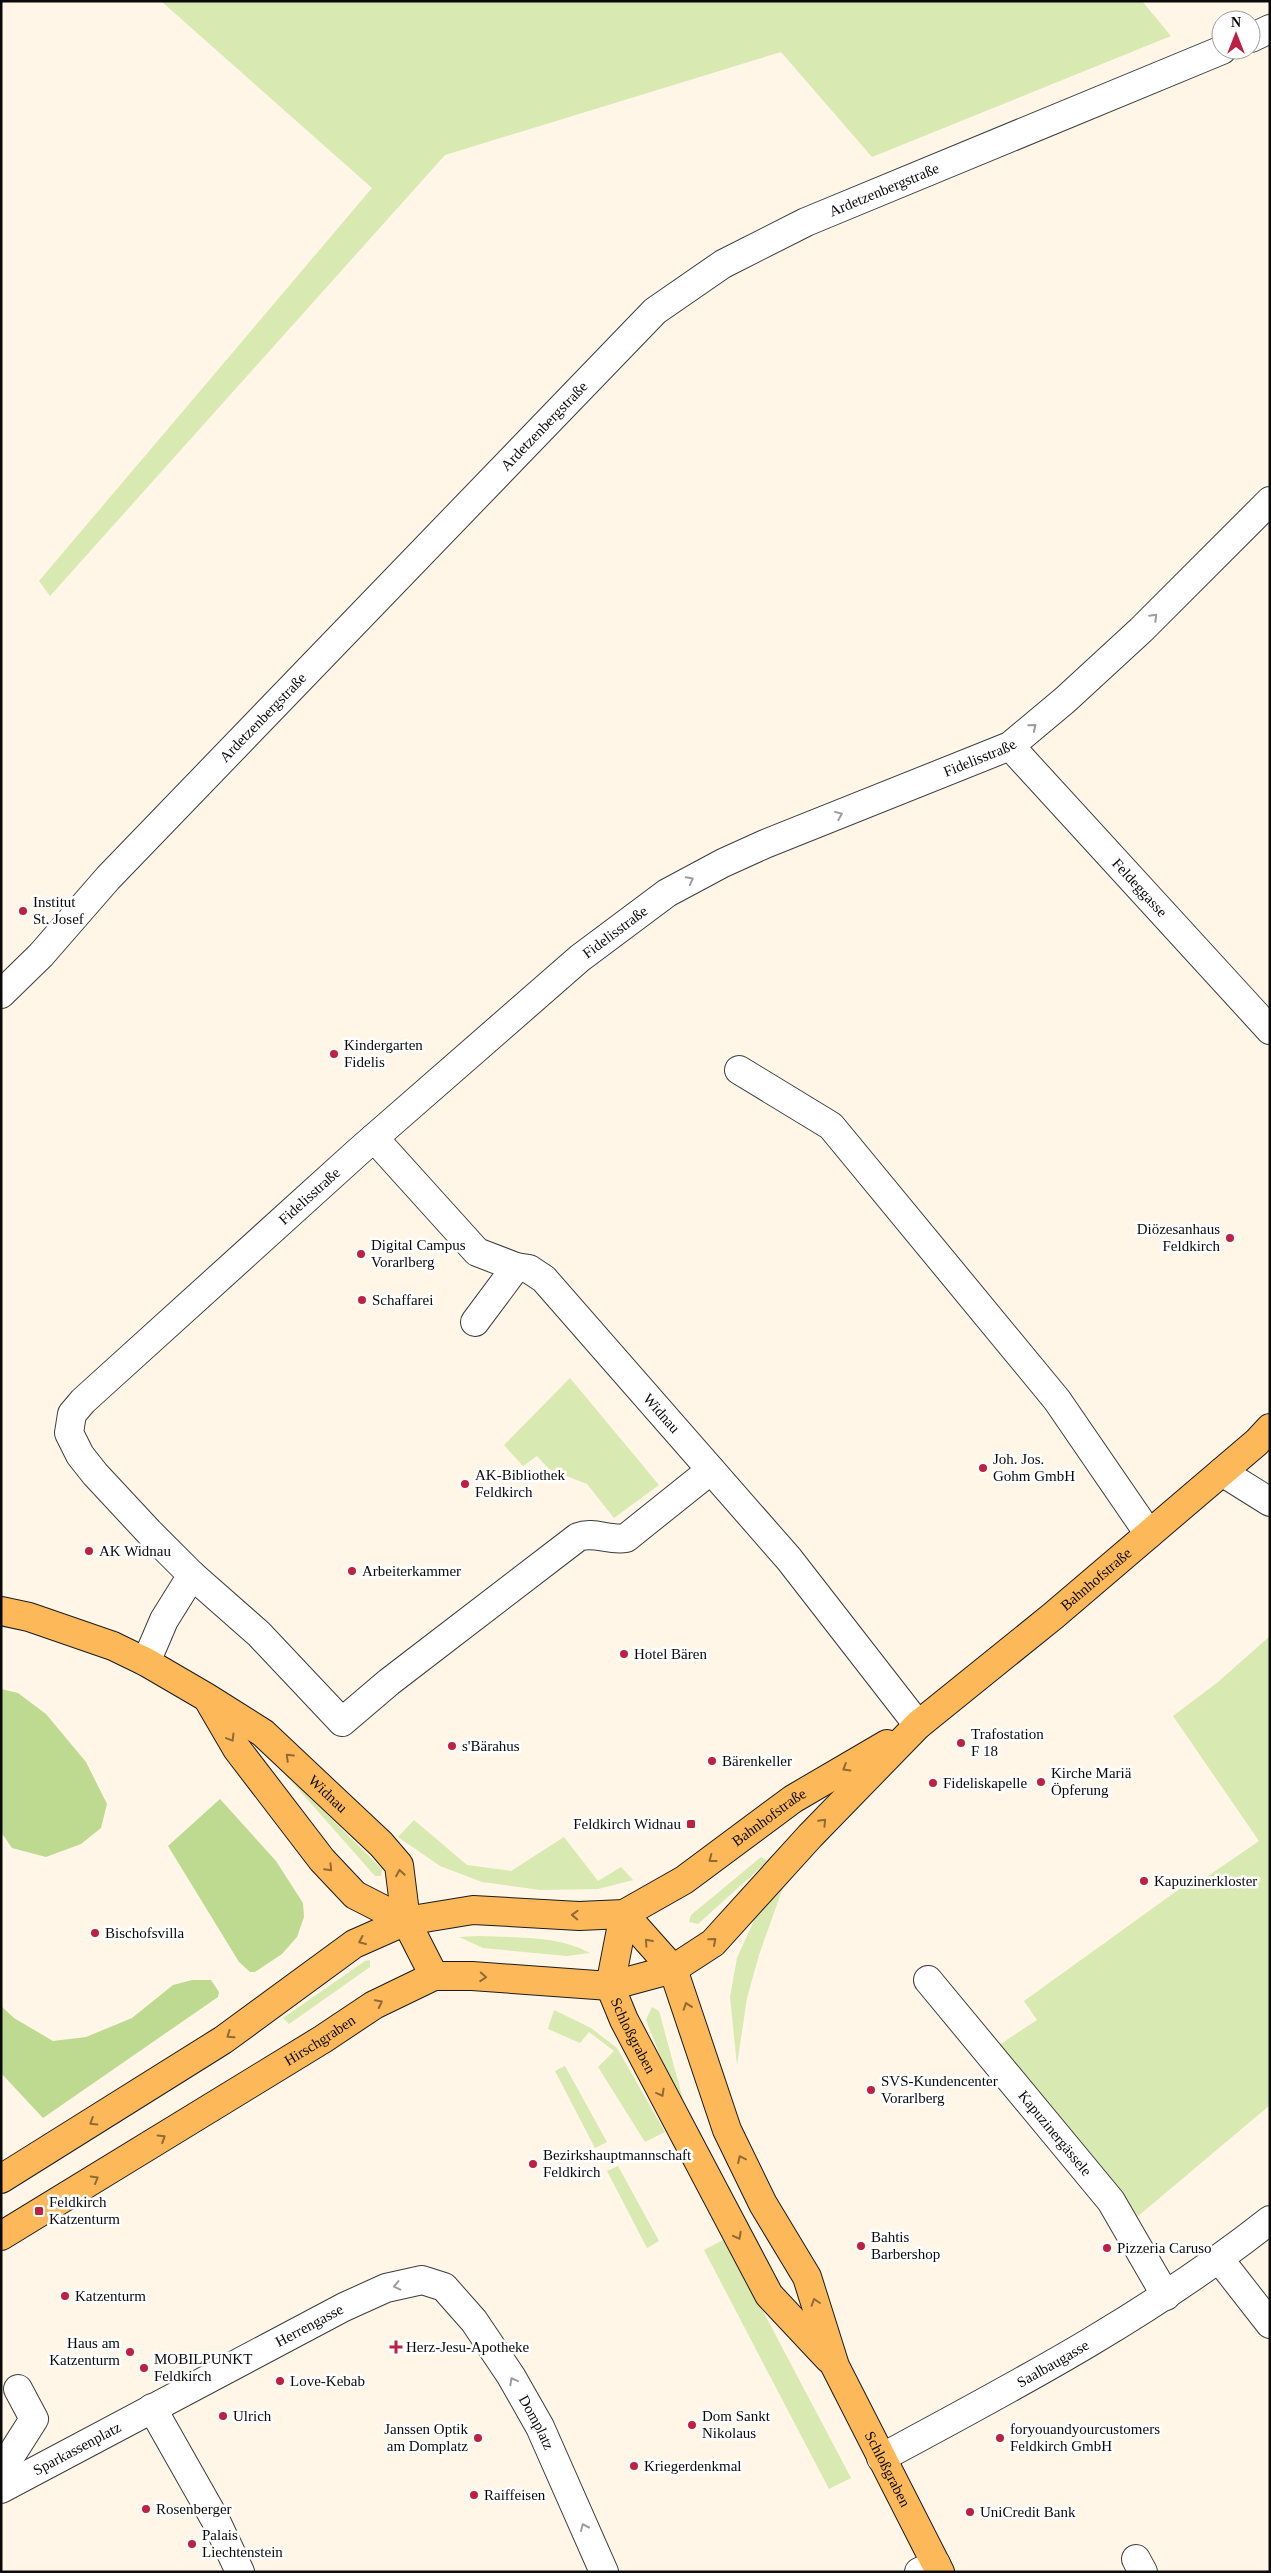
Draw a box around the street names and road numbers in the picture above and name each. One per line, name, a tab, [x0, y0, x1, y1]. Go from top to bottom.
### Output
street label: Ardetzenbergstraße	[827, 160, 942, 220]
street label: Ardetzenbergstraße	[498, 378, 591, 474]
street label: Ardetzenbergstraße	[216, 669, 310, 765]
street label: Fidelisstraße	[941, 736, 1020, 780]
street label: Feldeggasse	[1109, 855, 1171, 920]
street label: Fidelisstraße	[579, 902, 651, 961]
street label: Fidelisstraße	[276, 1164, 343, 1228]
street label: Widnau	[640, 1390, 683, 1437]
street label: Bahnhofstraße	[1057, 1545, 1135, 1614]
street label: Widnau	[305, 1772, 351, 1816]
street label: Bahnhofstraße	[729, 1785, 809, 1849]
street label: Schloßgraben	[608, 1995, 659, 2076]
street label: Hirschgraben	[281, 2012, 359, 2069]
street label: Kapuzinergässele	[1015, 2087, 1095, 2179]
street label: Herrengasse	[273, 2301, 346, 2350]
street label: Saalbaugasse	[1014, 2337, 1092, 2391]
street label: Domplatz	[516, 2392, 557, 2452]
street label: Sparkassenplatz	[30, 2419, 124, 2478]
street label: Schloßgraben	[862, 2429, 914, 2510]

